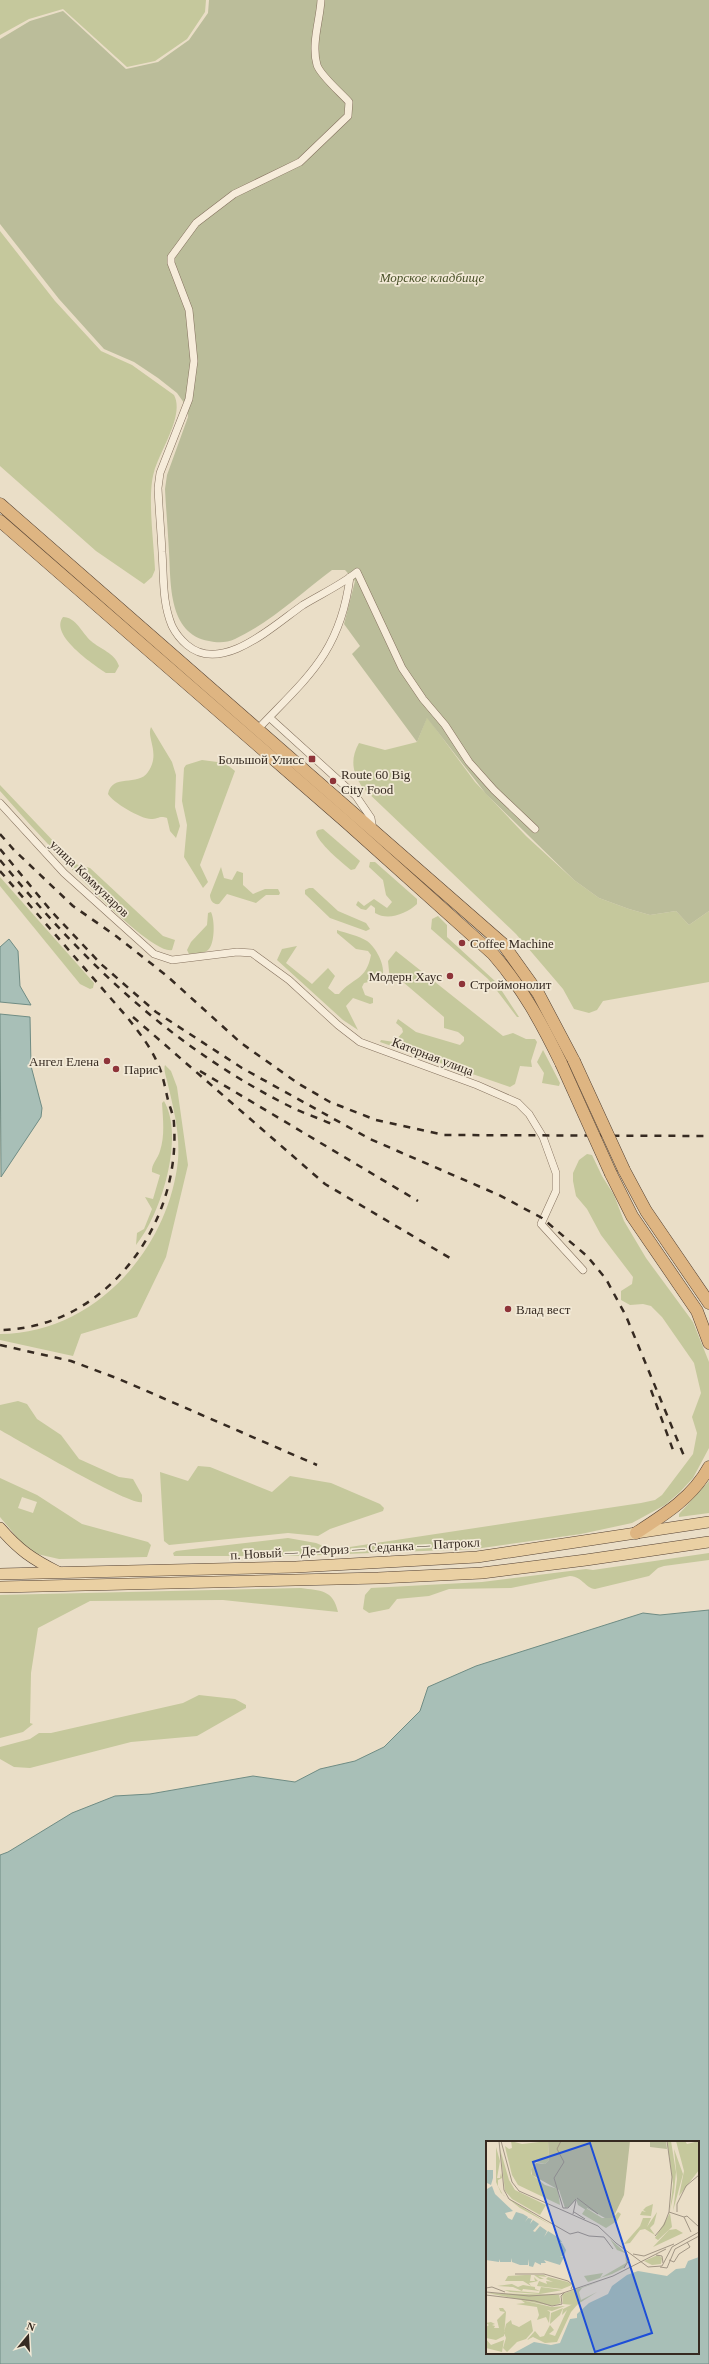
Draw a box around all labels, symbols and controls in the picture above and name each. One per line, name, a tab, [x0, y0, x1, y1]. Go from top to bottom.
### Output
park label: Морское кладбище	[379, 270, 485, 285]
place label: Большой Улисс	[218, 752, 304, 767]
marker: Большой Улисс	[307, 754, 317, 764]
place label: Route 60 Big City Food	[341, 767, 411, 797]
marker: Route 60 Big City Food	[328, 776, 338, 786]
street label: улица Коммунаров	[47, 837, 132, 920]
place label: Coffee Machine	[470, 936, 554, 951]
marker: Coffee Machine	[457, 938, 467, 948]
place label: Модерн Хаус	[369, 969, 442, 984]
marker: Модерн Хаус	[445, 971, 455, 981]
place label: Строймонолит	[470, 977, 552, 992]
marker: Строймонолит	[457, 979, 467, 989]
street label: Катерная улица	[390, 1034, 476, 1079]
place label: Ангел Елена	[29, 1054, 99, 1069]
marker: Ангел Елена	[102, 1056, 112, 1066]
place label: Парис	[124, 1062, 159, 1077]
marker: Парис	[111, 1064, 121, 1074]
place label: Влад вест	[516, 1302, 571, 1317]
marker: Влад вест	[503, 1304, 513, 1314]
street label: п. Новый — Де-Фриз — Седанка — Патрокл	[230, 1534, 481, 1563]
inset map	[486, 2141, 699, 2354]
north arrow	[8, 2316, 48, 2356]
text: N	[25, 2320, 37, 2333]

